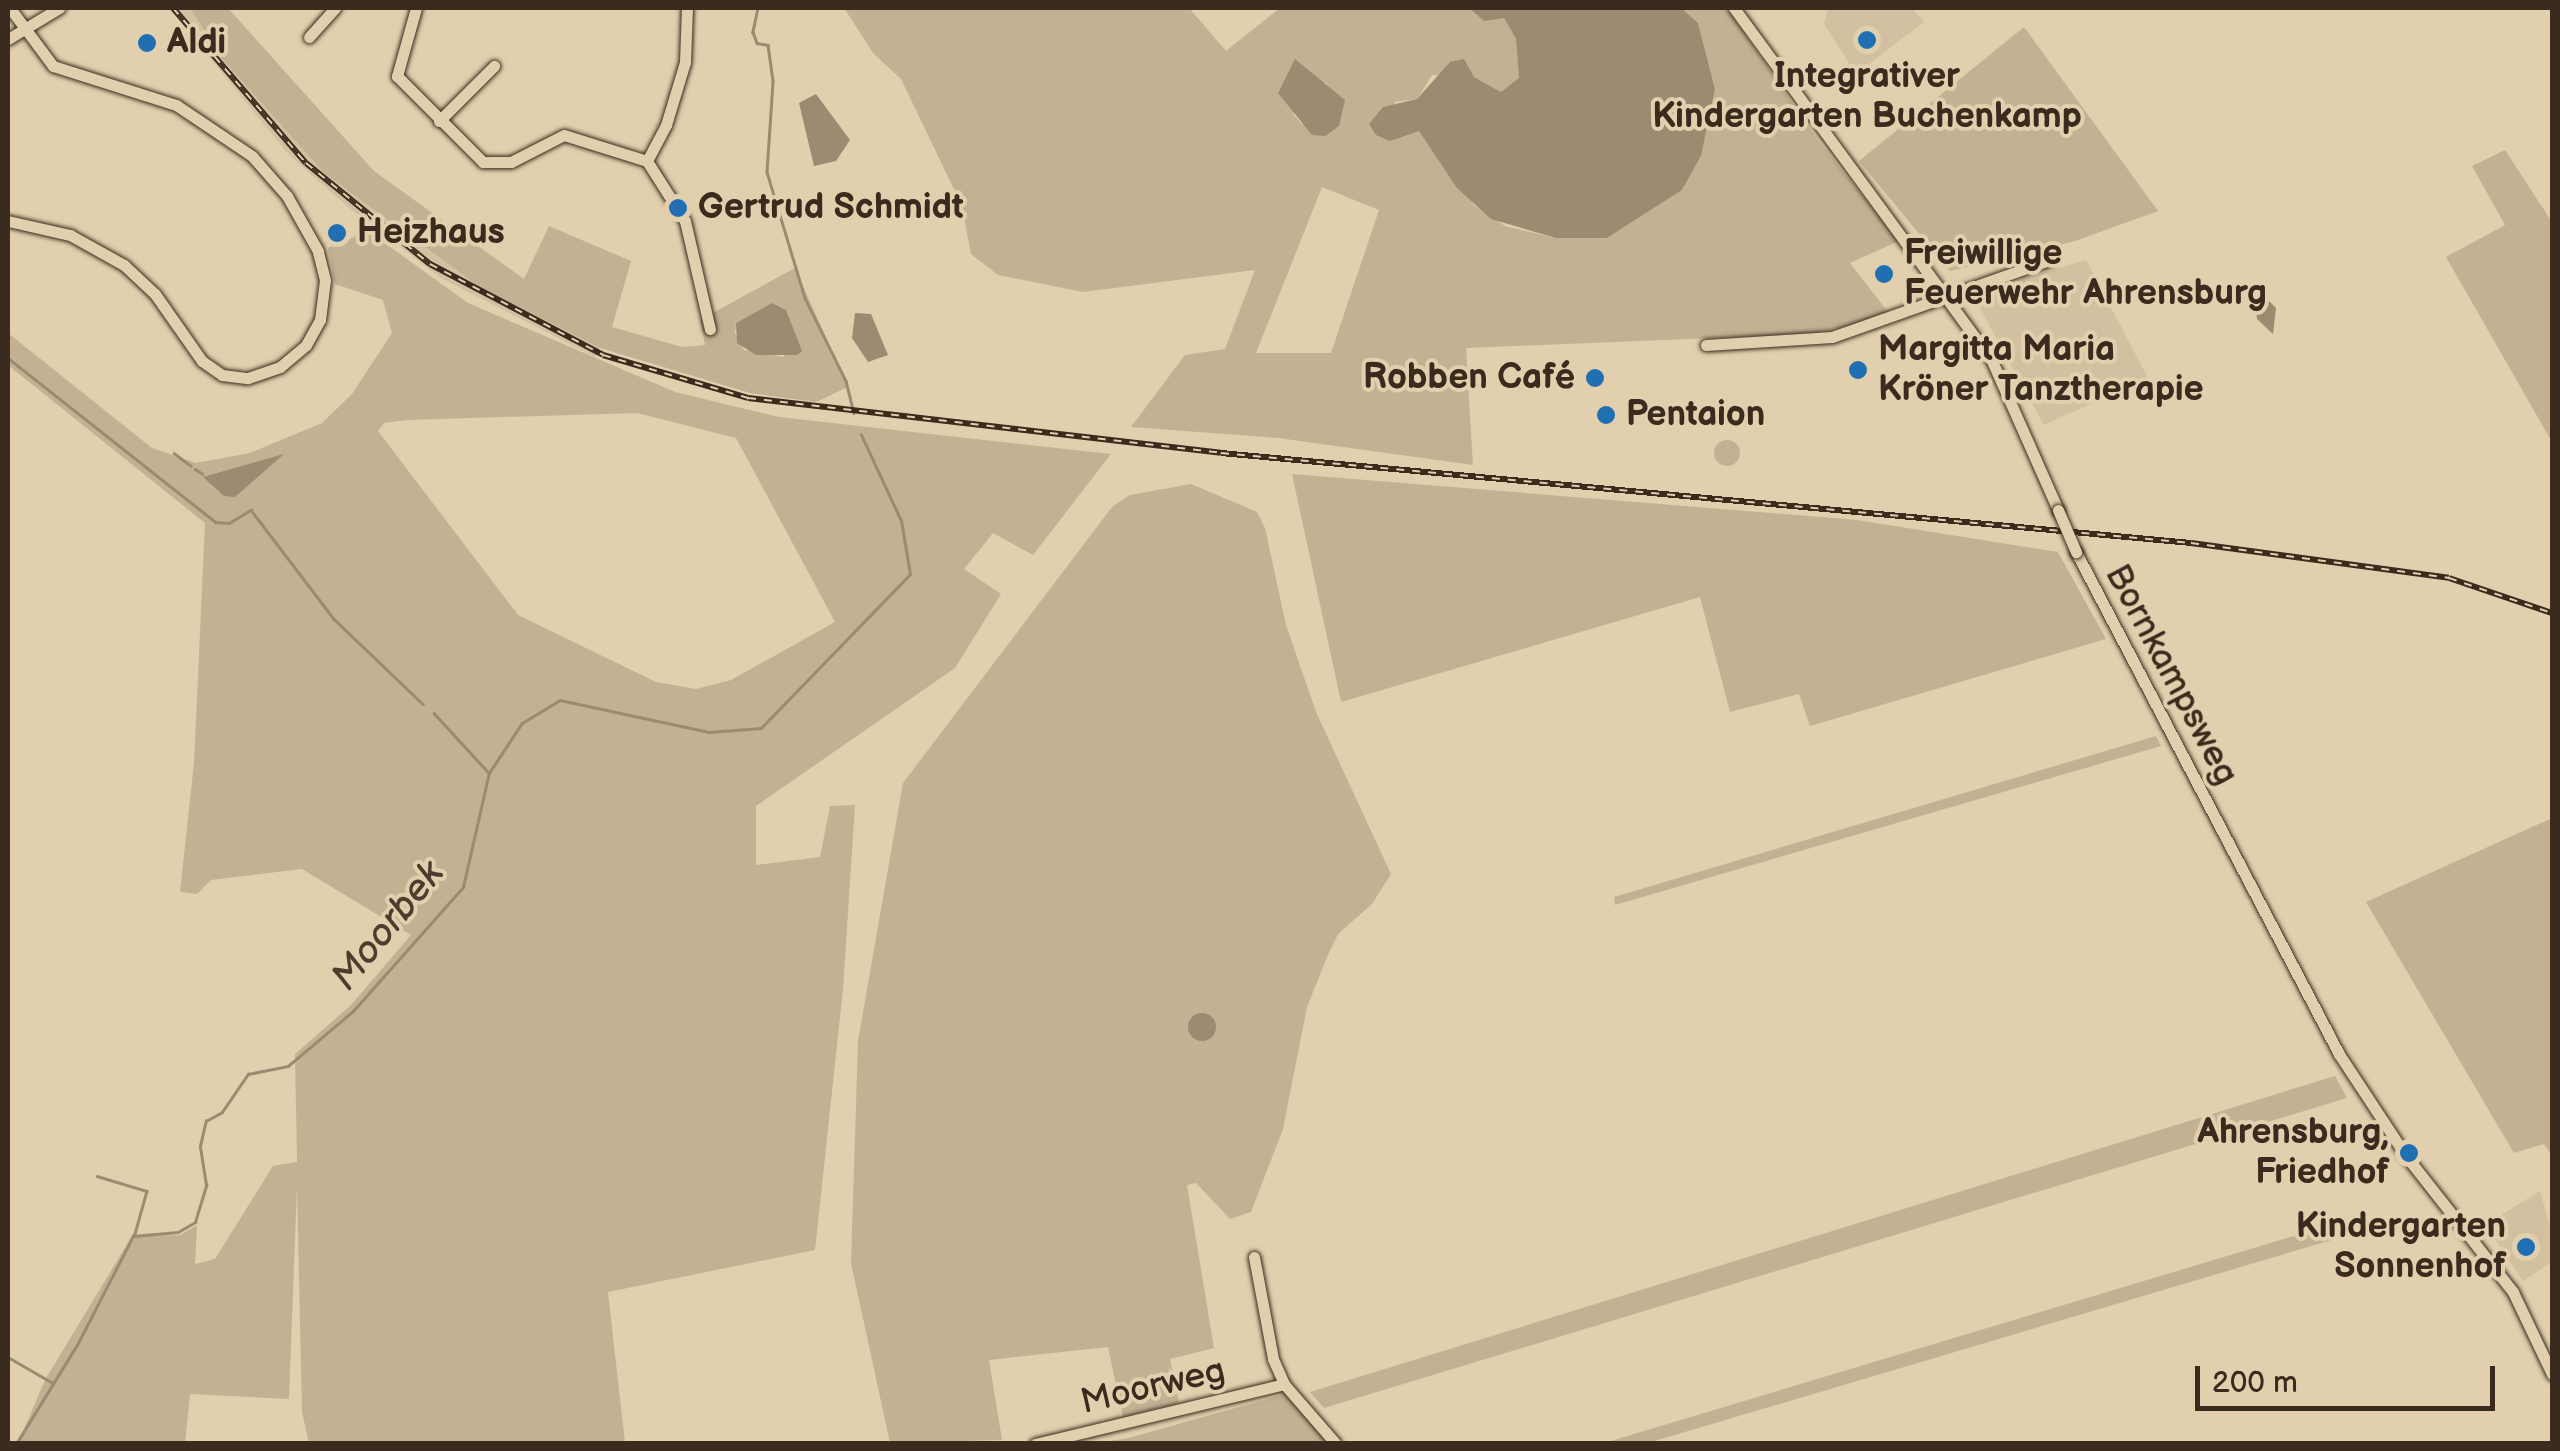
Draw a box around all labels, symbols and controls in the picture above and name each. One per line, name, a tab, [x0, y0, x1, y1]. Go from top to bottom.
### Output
place label: Aldi	[167, 22, 226, 64]
marker: Integrativer Kindergarten Buchenkamp	[1856, 29, 1878, 51]
marker: Aldi	[136, 32, 158, 54]
place label: Integrativer Kindergarten Buchenkamp	[1652, 56, 2082, 138]
place label: Gertrud Schmidt	[698, 187, 964, 229]
marker: Gertrud Schmidt	[667, 197, 689, 219]
place label: Heizhaus	[357, 212, 505, 254]
marker: Heizhaus	[326, 222, 348, 244]
place label: Freiwillige Feuerwehr Ahrensburg	[1904, 233, 2267, 315]
marker: Freiwillige Feuerwehr Ahrensburg	[1873, 263, 1895, 285]
place label: Margitta Maria Kröner Tanztherapie	[1878, 329, 2204, 411]
place label: Robben Café	[1363, 357, 1575, 399]
marker: Margitta Maria Kröner Tanztherapie	[1847, 359, 1869, 381]
marker: Robben Café	[1584, 367, 1606, 389]
place label: Pentaion	[1626, 394, 1765, 436]
marker: Pentaion	[1595, 404, 1617, 426]
street label: Bornkampsweg	[2095, 558, 2247, 792]
water label: Moorbek	[322, 852, 454, 1000]
place label: Ahrensburg, Friedhof	[2198, 1112, 2389, 1194]
marker: Ahrensburg, Friedhof	[2398, 1142, 2420, 1164]
place label: Kindergarten Sonnenhof	[2296, 1206, 2506, 1288]
marker: Kindergarten Sonnenhof	[2515, 1236, 2537, 1258]
scale bar	[2200, 1346, 2500, 1408]
street label: Moorweg	[1077, 1350, 1229, 1424]
text: 200 m	[2212, 1365, 2298, 1401]

